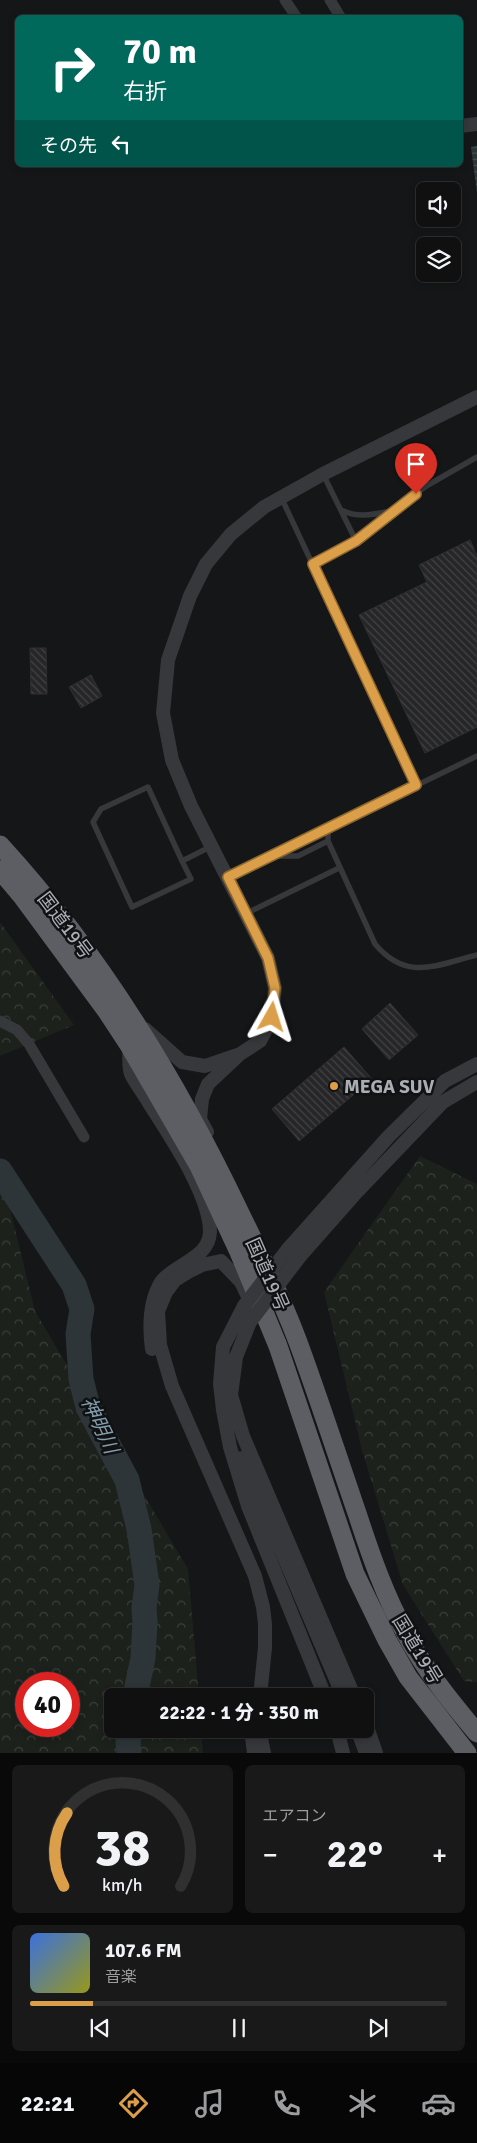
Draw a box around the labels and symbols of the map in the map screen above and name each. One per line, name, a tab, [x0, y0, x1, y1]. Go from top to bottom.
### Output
pin	[395, 443, 437, 494]
street label: 国道19号	[32, 887, 98, 964]
position arrow	[245, 990, 297, 1042]
place label: MEGA SUV	[344, 1075, 435, 1099]
marker: MEGA SUV	[328, 1080, 340, 1092]
street label: 国道19号	[240, 1234, 294, 1315]
water label: 神明川	[76, 1393, 124, 1459]
street label: 国道19号	[387, 1610, 447, 1689]
speed limit sign: 40	[15, 1672, 80, 1737]

